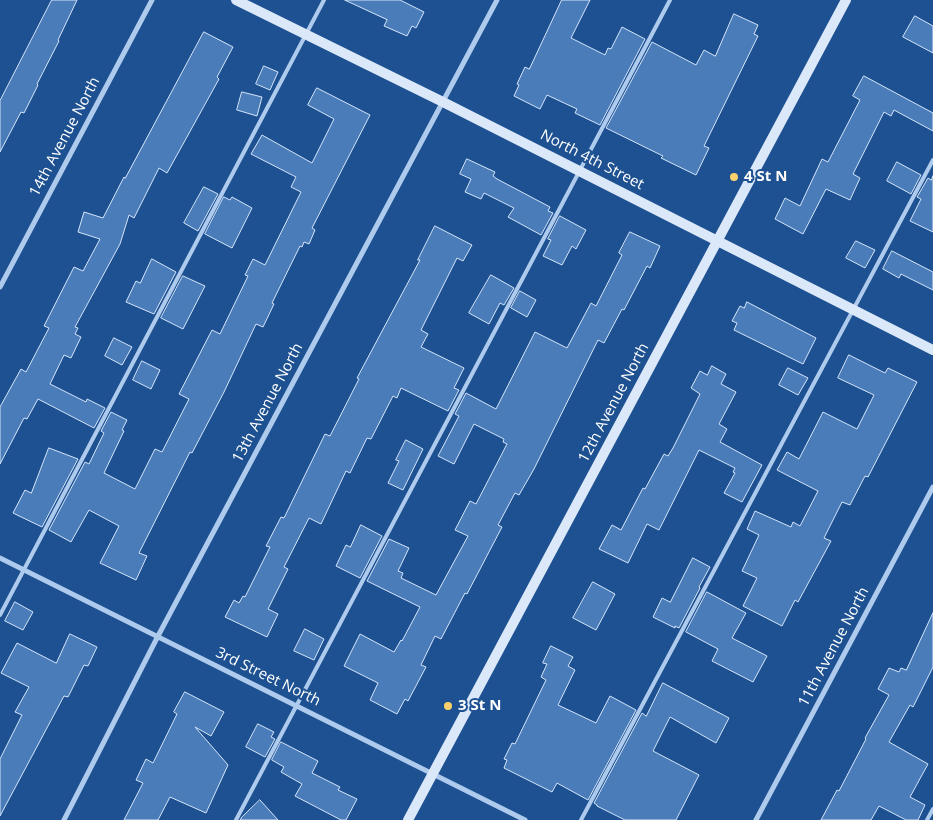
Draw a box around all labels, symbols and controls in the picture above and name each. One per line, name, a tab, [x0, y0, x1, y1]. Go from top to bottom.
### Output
street label: 14th Avenue North	[26, 74, 104, 200]
street label: North 4th Street	[537, 126, 647, 194]
place label: 4 St N	[744, 168, 787, 186]
marker: 4 St N	[728, 171, 740, 183]
street label: 13th Avenue North	[229, 340, 307, 466]
street label: 12th Avenue North	[575, 340, 653, 466]
street label: 11th Avenue North	[795, 584, 873, 710]
street label: 3rd Street North	[213, 644, 323, 710]
place label: 3 St N	[458, 697, 501, 715]
marker: 3 St N	[442, 700, 454, 712]

